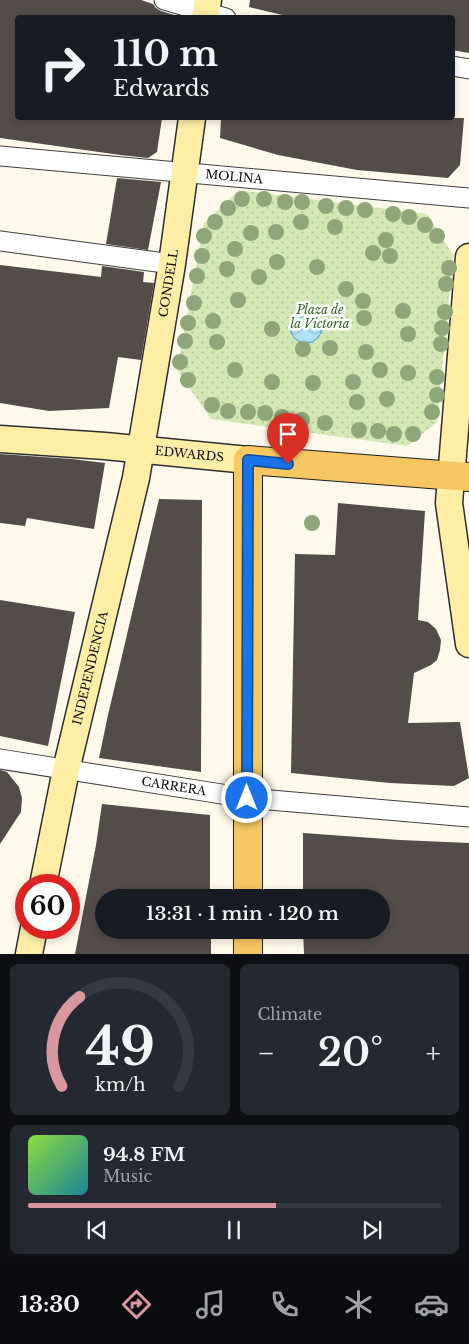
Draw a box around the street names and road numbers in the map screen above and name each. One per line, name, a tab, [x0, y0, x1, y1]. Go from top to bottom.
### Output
street label: MOLINA	[205, 166, 264, 187]
street label: CONDELL	[155, 248, 181, 318]
street label: EDWARDS	[154, 443, 225, 465]
street label: INDEPENDENCIA	[69, 609, 111, 726]
street label: CARRERA	[141, 773, 208, 799]

